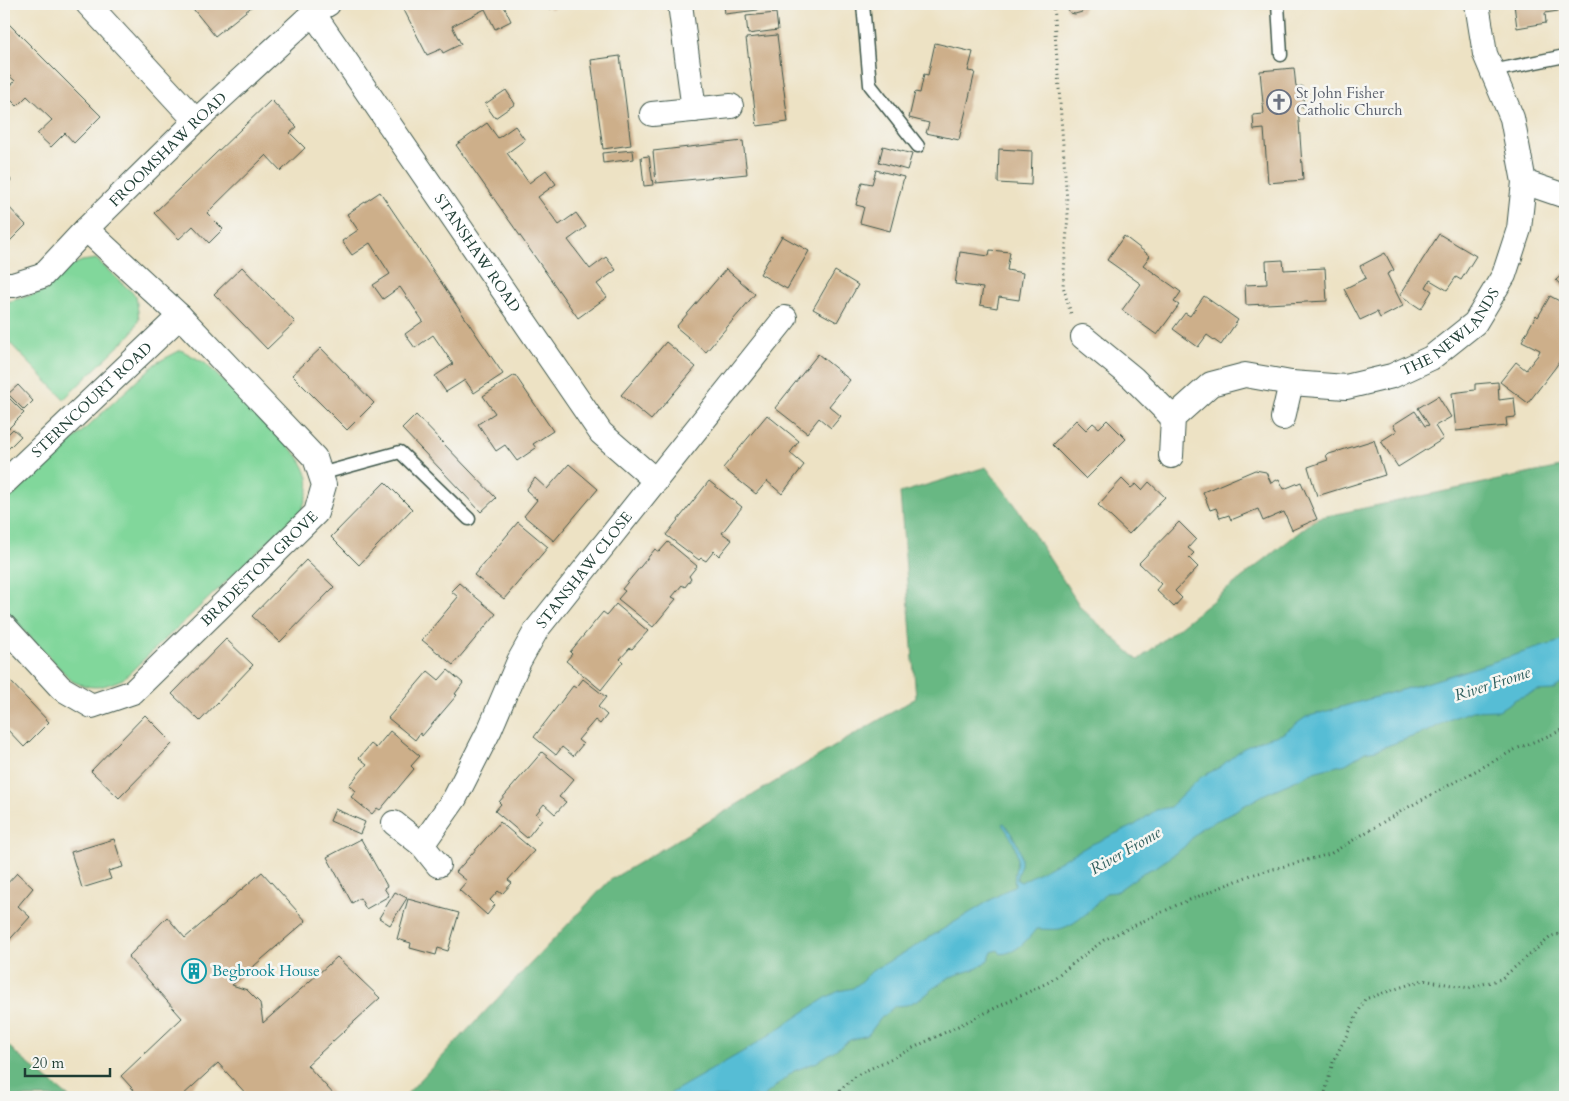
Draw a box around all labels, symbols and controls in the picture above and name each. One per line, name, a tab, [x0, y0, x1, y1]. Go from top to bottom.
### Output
place label: St John Fisher Catholic Church	[1296, 83, 1403, 120]
street label: FROOMSHAW ROAD	[105, 88, 231, 211]
church icon: St John Fisher Catholic Church	[1266, 89, 1292, 115]
street label: STANSHAW ROAD	[430, 190, 525, 316]
street label: THE NEWLANDS	[1398, 284, 1504, 381]
street label: STERNCOURT ROAD	[27, 338, 156, 462]
street label: BRADESTON GROVE	[196, 507, 322, 630]
street label: STANSHAW CLOSE	[532, 508, 637, 632]
water label: River Frome	[1451, 661, 1534, 707]
water label: River Frome	[1086, 821, 1166, 880]
building icon: Begbrook House	[181, 958, 207, 984]
place label: Begbrook House	[212, 961, 320, 981]
scale bar	[25, 1046, 110, 1078]
text: 20 m	[32, 1053, 64, 1073]

